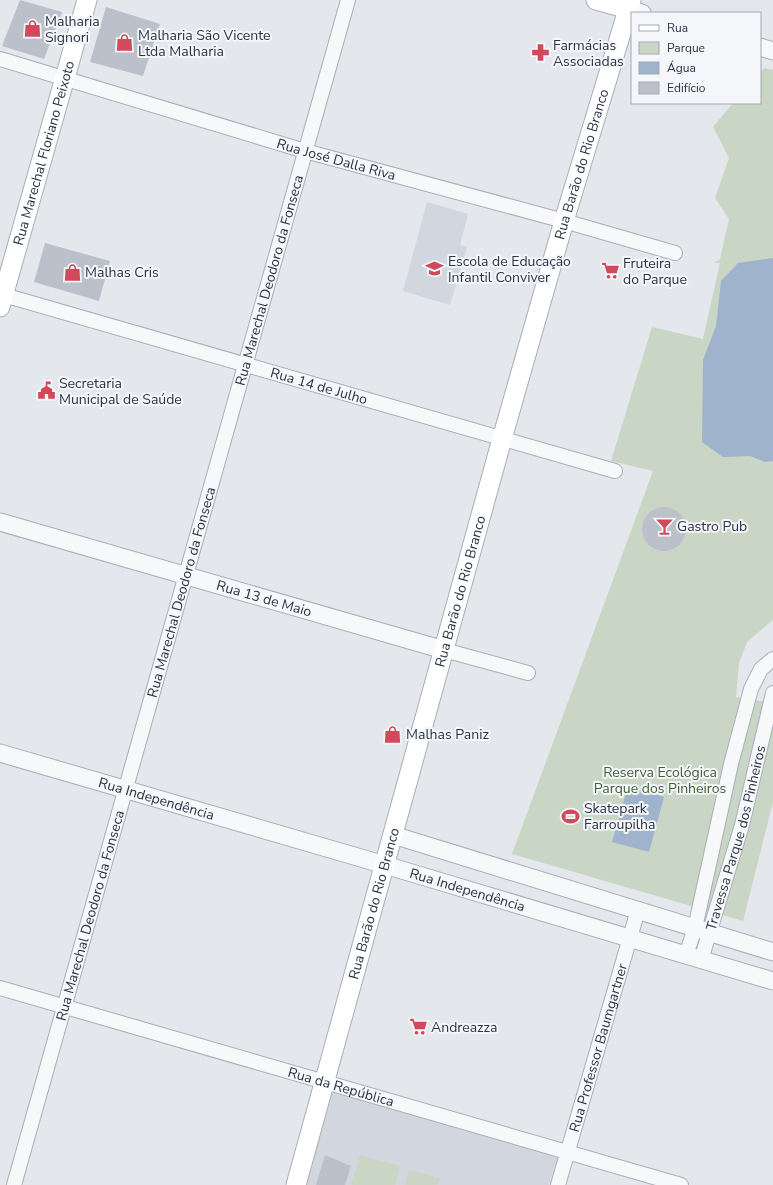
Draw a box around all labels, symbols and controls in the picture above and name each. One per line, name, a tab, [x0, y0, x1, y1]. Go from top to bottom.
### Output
place label: Malharia Signori	[45, 12, 100, 47]
legend	[631, 12, 761, 104]
shop icon: Malharia Signori	[22, 19, 42, 39]
text: Rua	[667, 20, 688, 36]
place label: Malharia São Vicente Ltda Malharia	[138, 26, 271, 61]
shop icon: Malharia São Vicente Ltda Malharia	[115, 33, 135, 53]
place label: Farmácias Associadas	[553, 36, 624, 71]
text: Parque	[667, 40, 705, 56]
pharmacy icon: Farmácias Associadas	[530, 43, 550, 63]
street label: Rua Marechal Floriano Peixoto	[8, 58, 79, 248]
text: Água	[667, 60, 696, 76]
text: Edifício	[667, 80, 706, 96]
street label: Rua Barão do Rio Branco	[550, 86, 613, 242]
street label: Rua José Dalla Riva	[275, 134, 398, 185]
street label: Rua Marechal Deodoro da Fonseca	[230, 173, 308, 388]
place label: Escola de Educação Infantil Conviver	[448, 252, 571, 287]
place label: Fruteira do Parque	[623, 254, 687, 289]
school or university icon: Escola de Educação Infantil Conviver	[425, 259, 445, 279]
supermarket icon: Fruteira do Parque	[600, 261, 620, 281]
shop icon: Malhas Cris	[62, 262, 82, 282]
place label: Malhas Cris	[85, 263, 159, 282]
street label: Rua 14 de Julho	[268, 363, 370, 409]
place label: Secretaria Municipal de Saúde	[59, 374, 182, 409]
public building icon: Secretaria Municipal de Saúde	[36, 381, 56, 401]
street label: Rua Marechal Deodoro da Fonseca	[142, 485, 220, 700]
street label: Rua Barão do Rio Branco	[430, 513, 490, 669]
bar icon: Gastro Pub	[654, 516, 674, 536]
place label: Gastro Pub	[677, 517, 747, 536]
street label: Rua 13 de Maio	[214, 575, 314, 621]
shop icon: Malhas Paniz	[383, 724, 403, 744]
place label: Malhas Paniz	[406, 725, 489, 744]
street label: Travessa Parque dos Pinheiros	[701, 743, 770, 933]
park label: Reserva Ecológica Parque dos Pinheiros	[594, 763, 726, 798]
street label: Rua Independência	[96, 773, 217, 824]
place label: Skatepark Farroupilha	[584, 799, 655, 834]
sports icon: Skatepark Farroupilha	[561, 806, 581, 826]
street label: Rua Marechal Deodoro da Fonseca	[51, 808, 129, 1023]
street label: Rua Barão do Rio Branco	[344, 825, 404, 981]
street label: Rua Independência	[407, 863, 528, 916]
street label: Rua Professor Baumgartner	[564, 961, 631, 1134]
supermarket icon: Andreazza	[408, 1017, 428, 1037]
place label: Andreazza	[431, 1018, 497, 1037]
street label: Rua da República	[286, 1062, 396, 1111]

